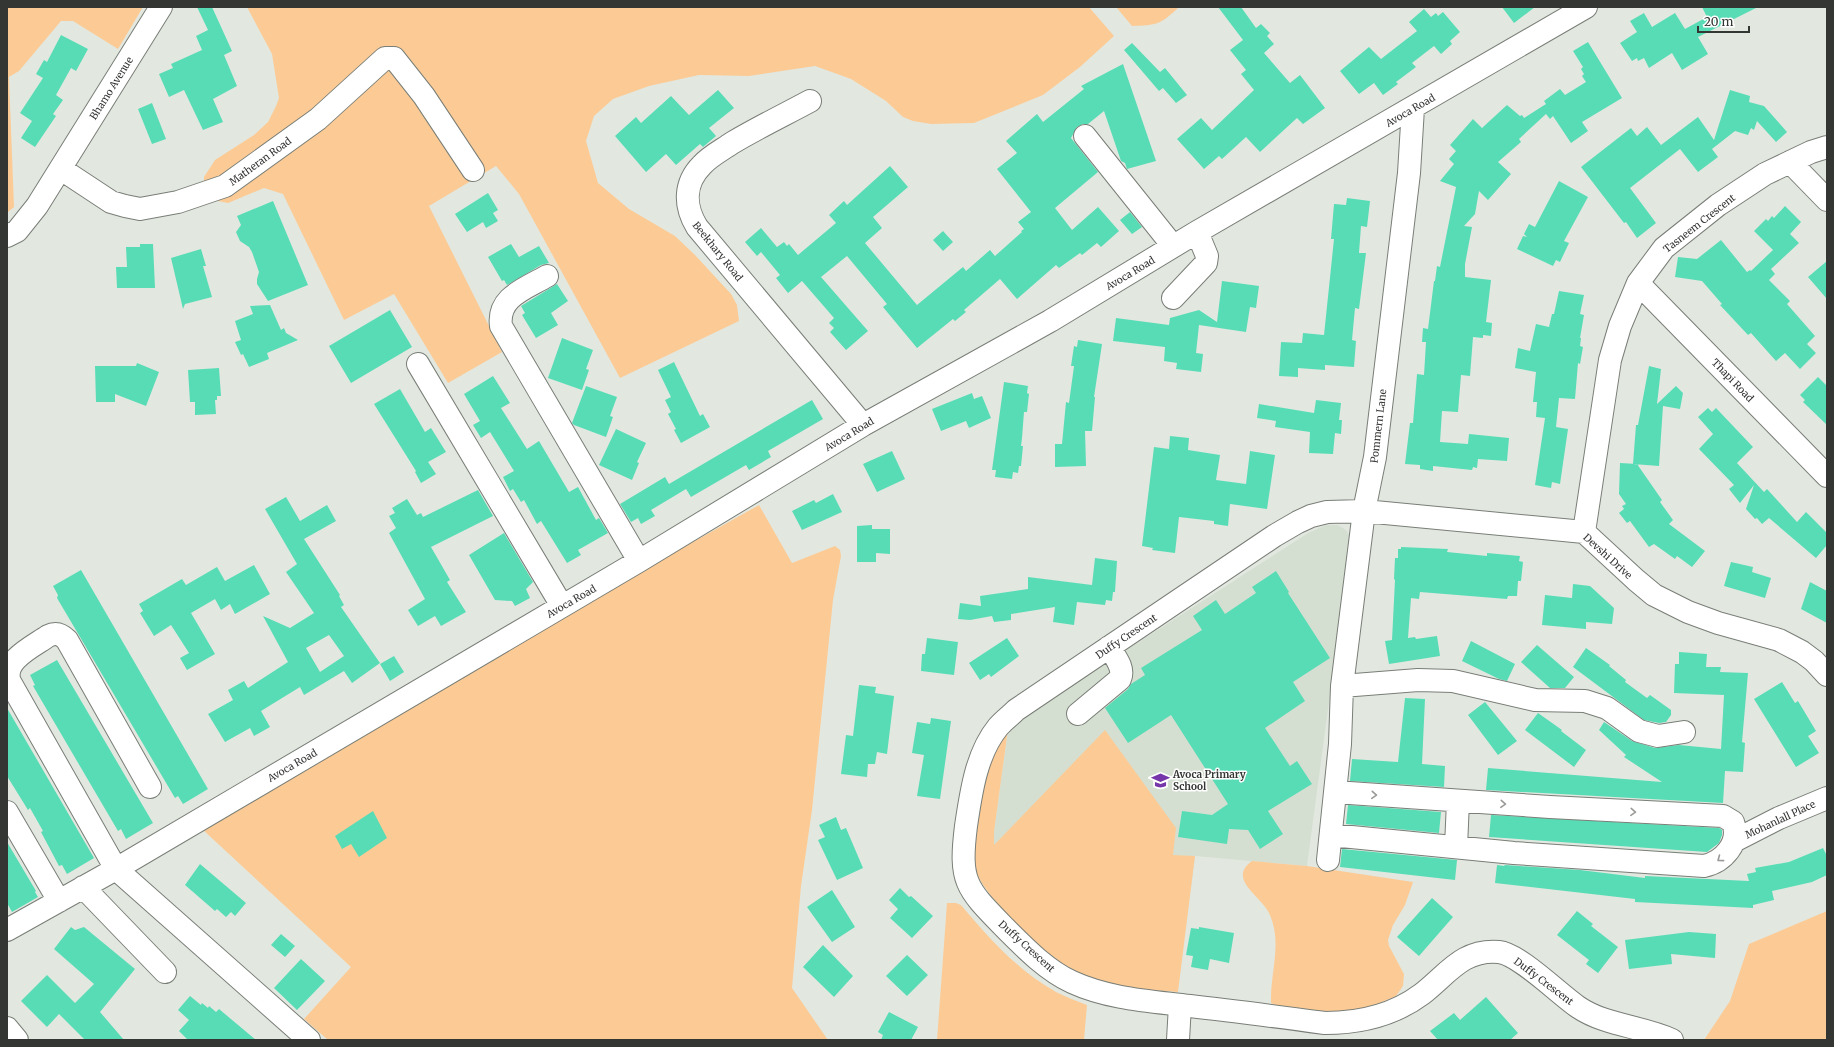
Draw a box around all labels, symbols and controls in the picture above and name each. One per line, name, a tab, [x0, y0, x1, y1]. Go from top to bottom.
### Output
scale bar	[1698, 8, 1749, 34]
text: 20 m	[1704, 14, 1733, 29]
street label: Bhamo Avenue	[87, 54, 136, 122]
street label: Avoca Road	[1382, 91, 1437, 130]
street label: Matheran Road	[227, 134, 294, 188]
street label: Tasneem Crescent	[1661, 191, 1738, 256]
street label: Beekhary Road	[690, 219, 746, 284]
street label: Avoca Road	[1102, 254, 1157, 294]
street label: Thapi Road	[1709, 356, 1756, 405]
street label: Pommern Lane	[1368, 388, 1389, 464]
street label: Avoca Road	[821, 415, 876, 455]
street label: Devshi Drive	[1580, 531, 1635, 582]
street label: Avoca Road	[543, 582, 598, 621]
street label: Duffy Crescent	[1093, 611, 1160, 662]
street label: Avoca Road	[264, 746, 319, 785]
place label: Avoca Primary School	[1172, 768, 1246, 793]
school or university icon: Avoca Primary School	[1150, 770, 1170, 790]
one-way arrow	[1371, 790, 1377, 799]
street label: Mohanlall Place	[1743, 797, 1817, 841]
one-way arrow	[1500, 799, 1506, 808]
one-way arrow	[1630, 807, 1636, 816]
one-way arrow	[1717, 854, 1724, 861]
street label: Duffy Crescent	[996, 918, 1058, 975]
street label: Duffy Crescent	[1511, 955, 1576, 1008]

